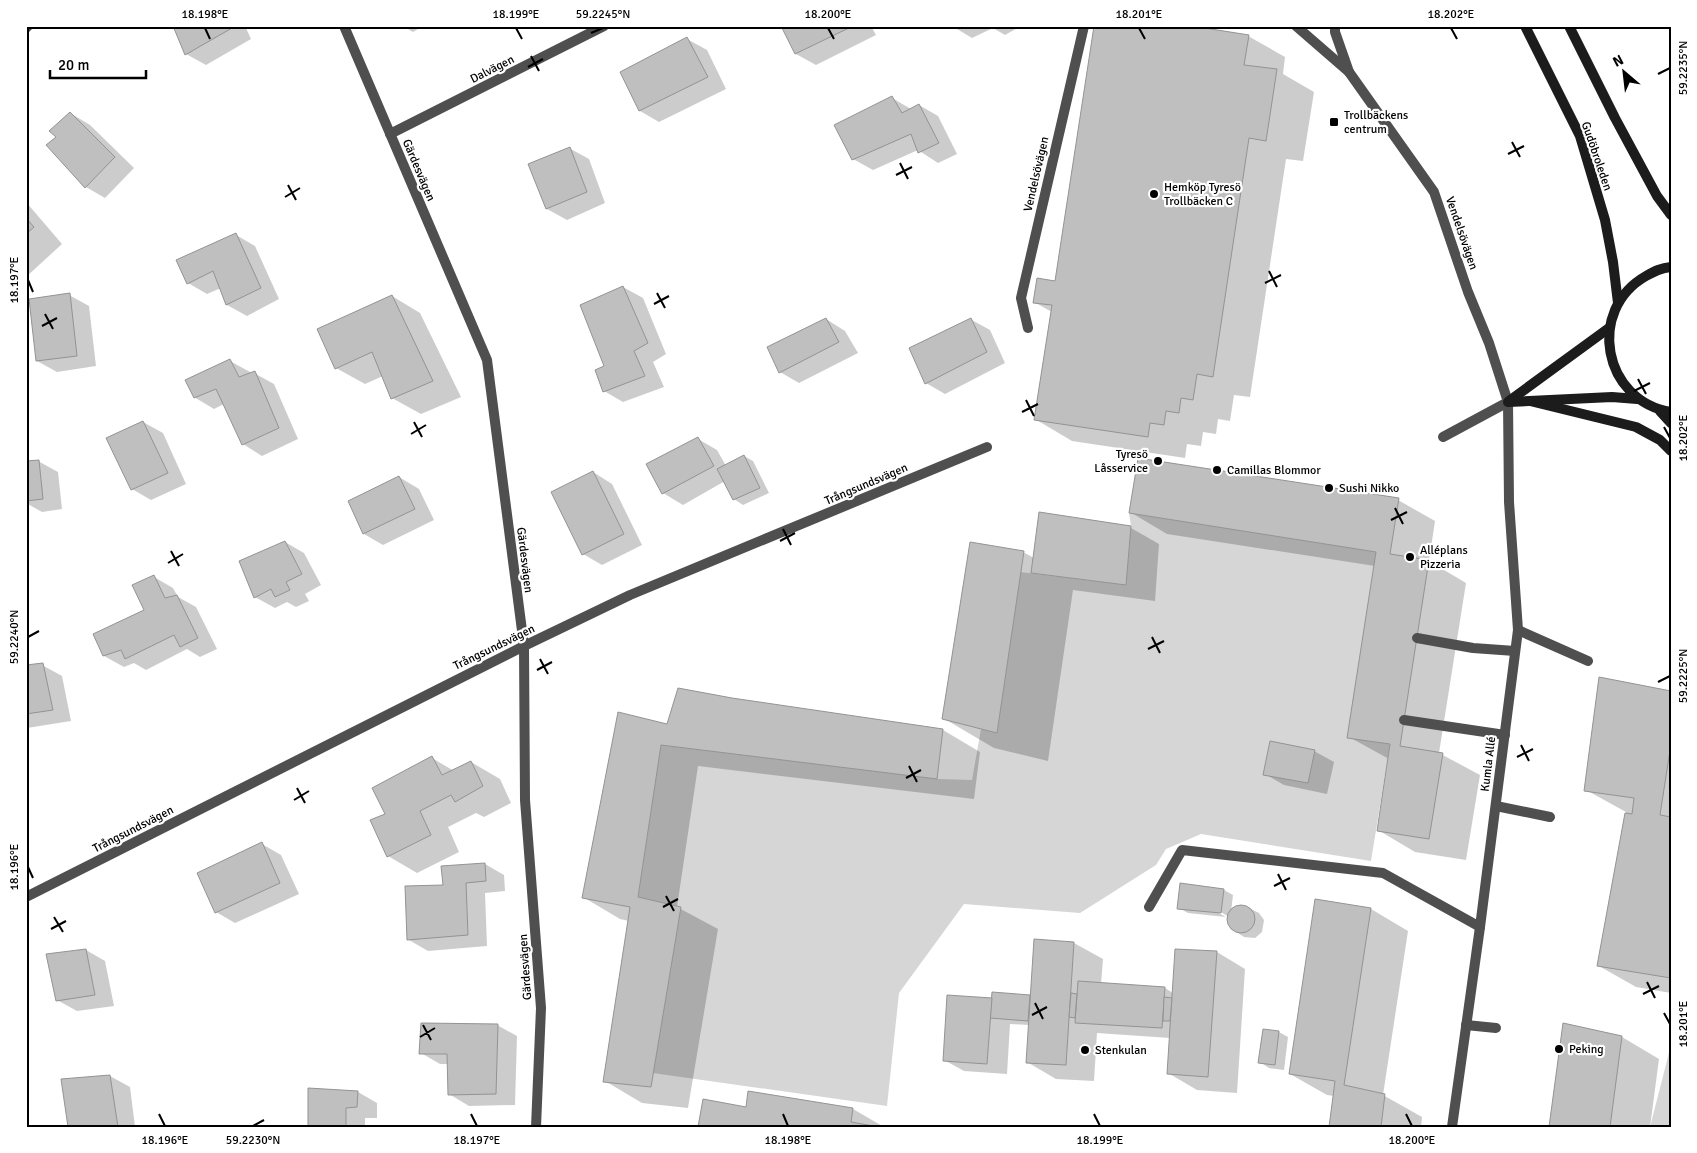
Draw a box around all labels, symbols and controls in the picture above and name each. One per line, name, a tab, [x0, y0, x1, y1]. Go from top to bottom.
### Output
text: 18.198°E	[182, 7, 229, 22]
text: 18.199°E	[493, 7, 540, 22]
text: 59.2245°N	[576, 7, 630, 22]
text: 18.200°E	[805, 7, 852, 22]
text: 18.201°E	[1116, 7, 1163, 22]
text: 18.202°E	[1428, 7, 1475, 22]
text: 59.2235°N	[1676, 41, 1691, 95]
scale bar	[50, 48, 146, 80]
north arrow	[1600, 48, 1650, 98]
text: N	[1610, 51, 1626, 71]
street label: Dalvägen	[468, 52, 517, 87]
text: 20 m	[58, 56, 89, 74]
place label: Trollbäckens centrum	[1344, 108, 1408, 137]
marker: Trollbäckens centrum	[1328, 116, 1340, 128]
street label: Gudöbroleden	[1578, 120, 1615, 193]
street label: Vendelsövägen	[1021, 135, 1052, 213]
street label: Gärdesvägen	[399, 137, 438, 204]
place label: Hemköp Tyresö Trollbäcken C	[1164, 180, 1241, 209]
marker: Hemköp Tyresö Trollbäcken C	[1148, 188, 1160, 200]
street label: Vendelsövägen	[1442, 195, 1481, 272]
text: 18.197°E	[7, 256, 22, 303]
text: 18.202°E	[1676, 414, 1691, 461]
place label: Tyresö Låsservice	[1094, 447, 1148, 476]
marker: Tyresö Låsservice	[1152, 455, 1164, 467]
street label: Trångsundsvägen	[822, 460, 910, 509]
place label: Camillas Blommor	[1227, 463, 1321, 478]
marker: Camillas Blommor	[1211, 464, 1223, 476]
place label: Sushi Nikko	[1339, 481, 1399, 496]
marker: Sushi Nikko	[1323, 482, 1335, 494]
street label: Gärdesvägen	[513, 526, 536, 594]
place label: Alléplans Pizzeria	[1420, 543, 1468, 572]
marker: Alléplans Pizzeria	[1404, 551, 1416, 563]
text: 59.2240°N	[7, 610, 22, 664]
street label: Trångsundsvägen	[451, 621, 537, 674]
text: 59.2225°N	[1676, 649, 1691, 703]
street label: Kumla Allé	[1478, 736, 1499, 792]
street label: Trångsundsvägen	[90, 803, 176, 856]
text: 18.196°E	[7, 843, 22, 890]
street label: Gärdesvägen	[516, 933, 535, 1000]
text: 18.201°E	[1676, 1000, 1691, 1047]
place label: Peking	[1569, 1042, 1604, 1057]
place label: Stenkulan	[1095, 1043, 1147, 1058]
marker: Peking	[1553, 1043, 1565, 1055]
marker: Stenkulan	[1079, 1044, 1091, 1056]
text: 18.196°E	[142, 1133, 189, 1148]
text: 59.2230°N	[226, 1133, 280, 1148]
text: 18.197°E	[454, 1133, 501, 1148]
text: 18.198°E	[765, 1133, 812, 1148]
text: 18.199°E	[1077, 1133, 1124, 1148]
text: 18.200°E	[1389, 1133, 1436, 1148]

